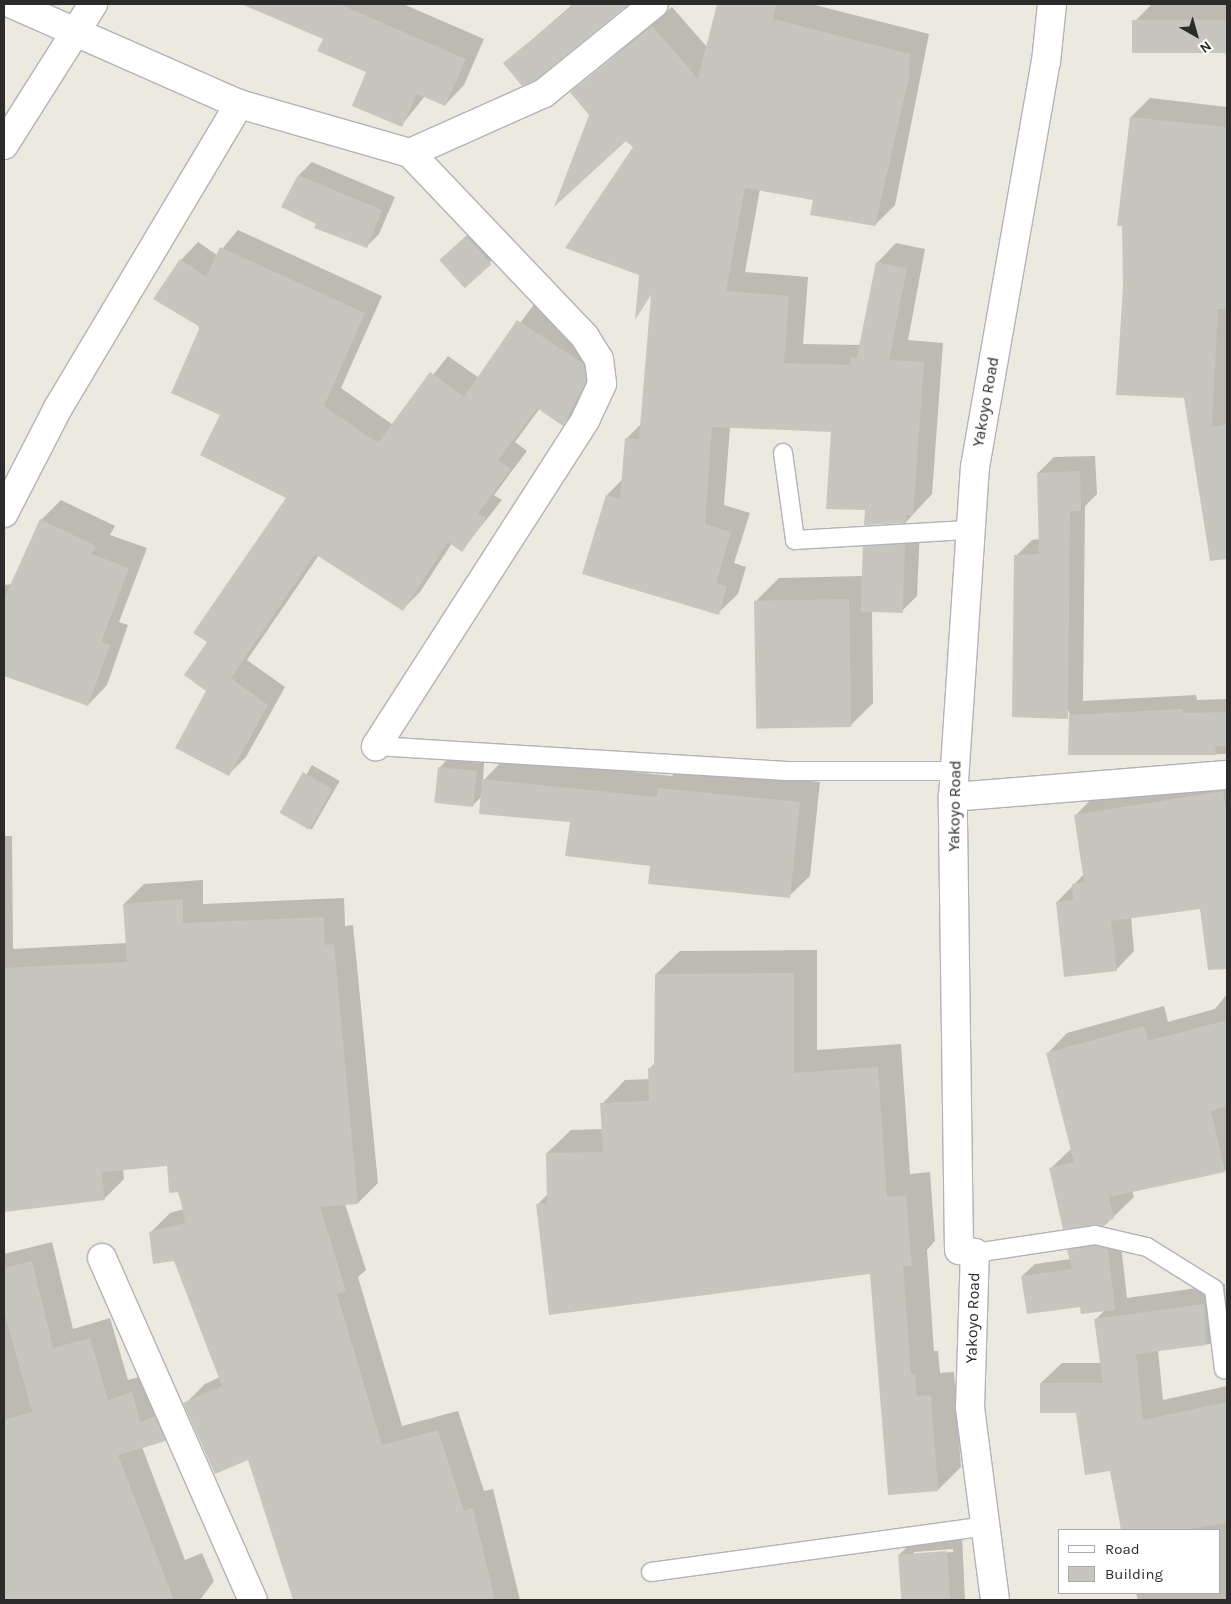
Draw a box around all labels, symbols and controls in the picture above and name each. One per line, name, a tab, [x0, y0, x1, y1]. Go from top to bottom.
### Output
north arrow	[1171, 10, 1221, 60]
text: N	[1196, 37, 1215, 57]
street label: Yakoyo Road	[969, 355, 1003, 449]
street label: Yakoyo Road	[945, 760, 965, 852]
street label: Yakoyo Road	[962, 1272, 984, 1364]
legend	[1058, 1529, 1221, 1594]
text: Road	[1105, 1540, 1140, 1558]
text: Building	[1105, 1565, 1163, 1583]

